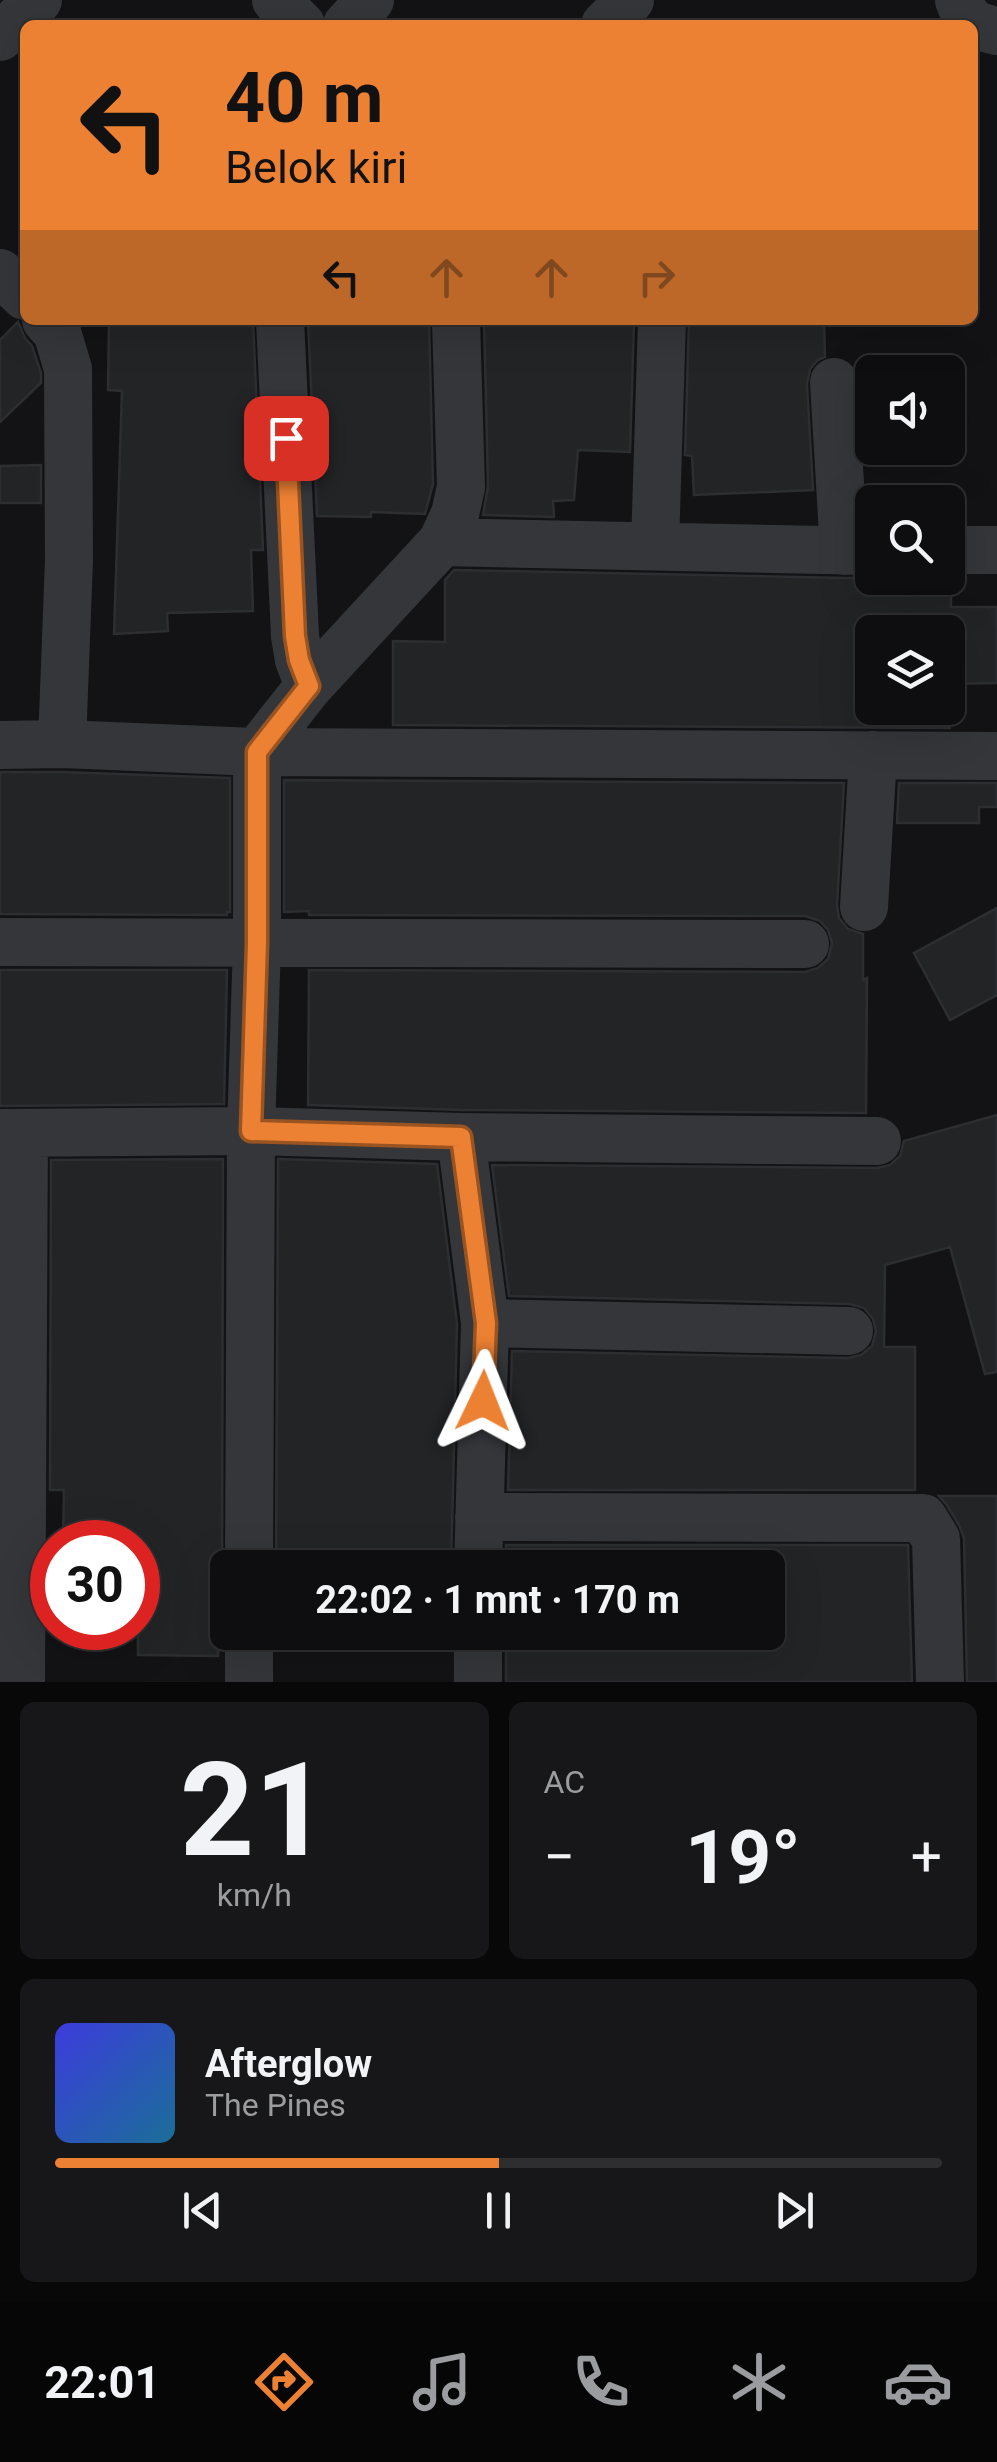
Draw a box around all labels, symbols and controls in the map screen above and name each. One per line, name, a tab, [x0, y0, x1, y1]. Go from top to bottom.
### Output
text: 40 m	[225, 57, 383, 139]
icon: left	[60, 60, 190, 190]
text: Belok kiri	[225, 141, 407, 194]
icon: left	[314, 250, 369, 305]
icon: ahead	[419, 250, 474, 305]
icon: ahead	[524, 250, 579, 305]
icon: right	[629, 250, 684, 305]
map controls	[855, 355, 965, 725]
button: sound	[855, 355, 965, 465]
pin	[244, 396, 329, 481]
icon: arrive	[259, 411, 314, 466]
button: search	[855, 485, 965, 595]
button: layers	[855, 615, 965, 725]
position arrow	[431, 1349, 535, 1453]
speed limit sign: 30	[30, 1520, 160, 1650]
text: 22:02 · 1 mnt · 170 m	[315, 1578, 680, 1622]
text: 21	[180, 1734, 329, 1887]
text: AC	[544, 1763, 585, 1801]
text: 19°	[685, 1813, 801, 1901]
text: −	[544, 1825, 575, 1889]
text: +	[911, 1825, 942, 1889]
text: km/h	[217, 1876, 292, 1914]
text: Afterglow	[205, 2042, 372, 2086]
text: The Pines	[205, 2086, 346, 2124]
icon: previous	[175, 2183, 230, 2238]
icon: pause	[471, 2183, 526, 2238]
icon: next	[767, 2183, 822, 2238]
icon: directions	[249, 2347, 319, 2417]
icon: music	[407, 2347, 477, 2417]
icon: phone	[566, 2347, 636, 2417]
icon: climate	[724, 2347, 794, 2417]
icon: car	[883, 2347, 953, 2417]
text: 22:01	[44, 2356, 160, 2409]

